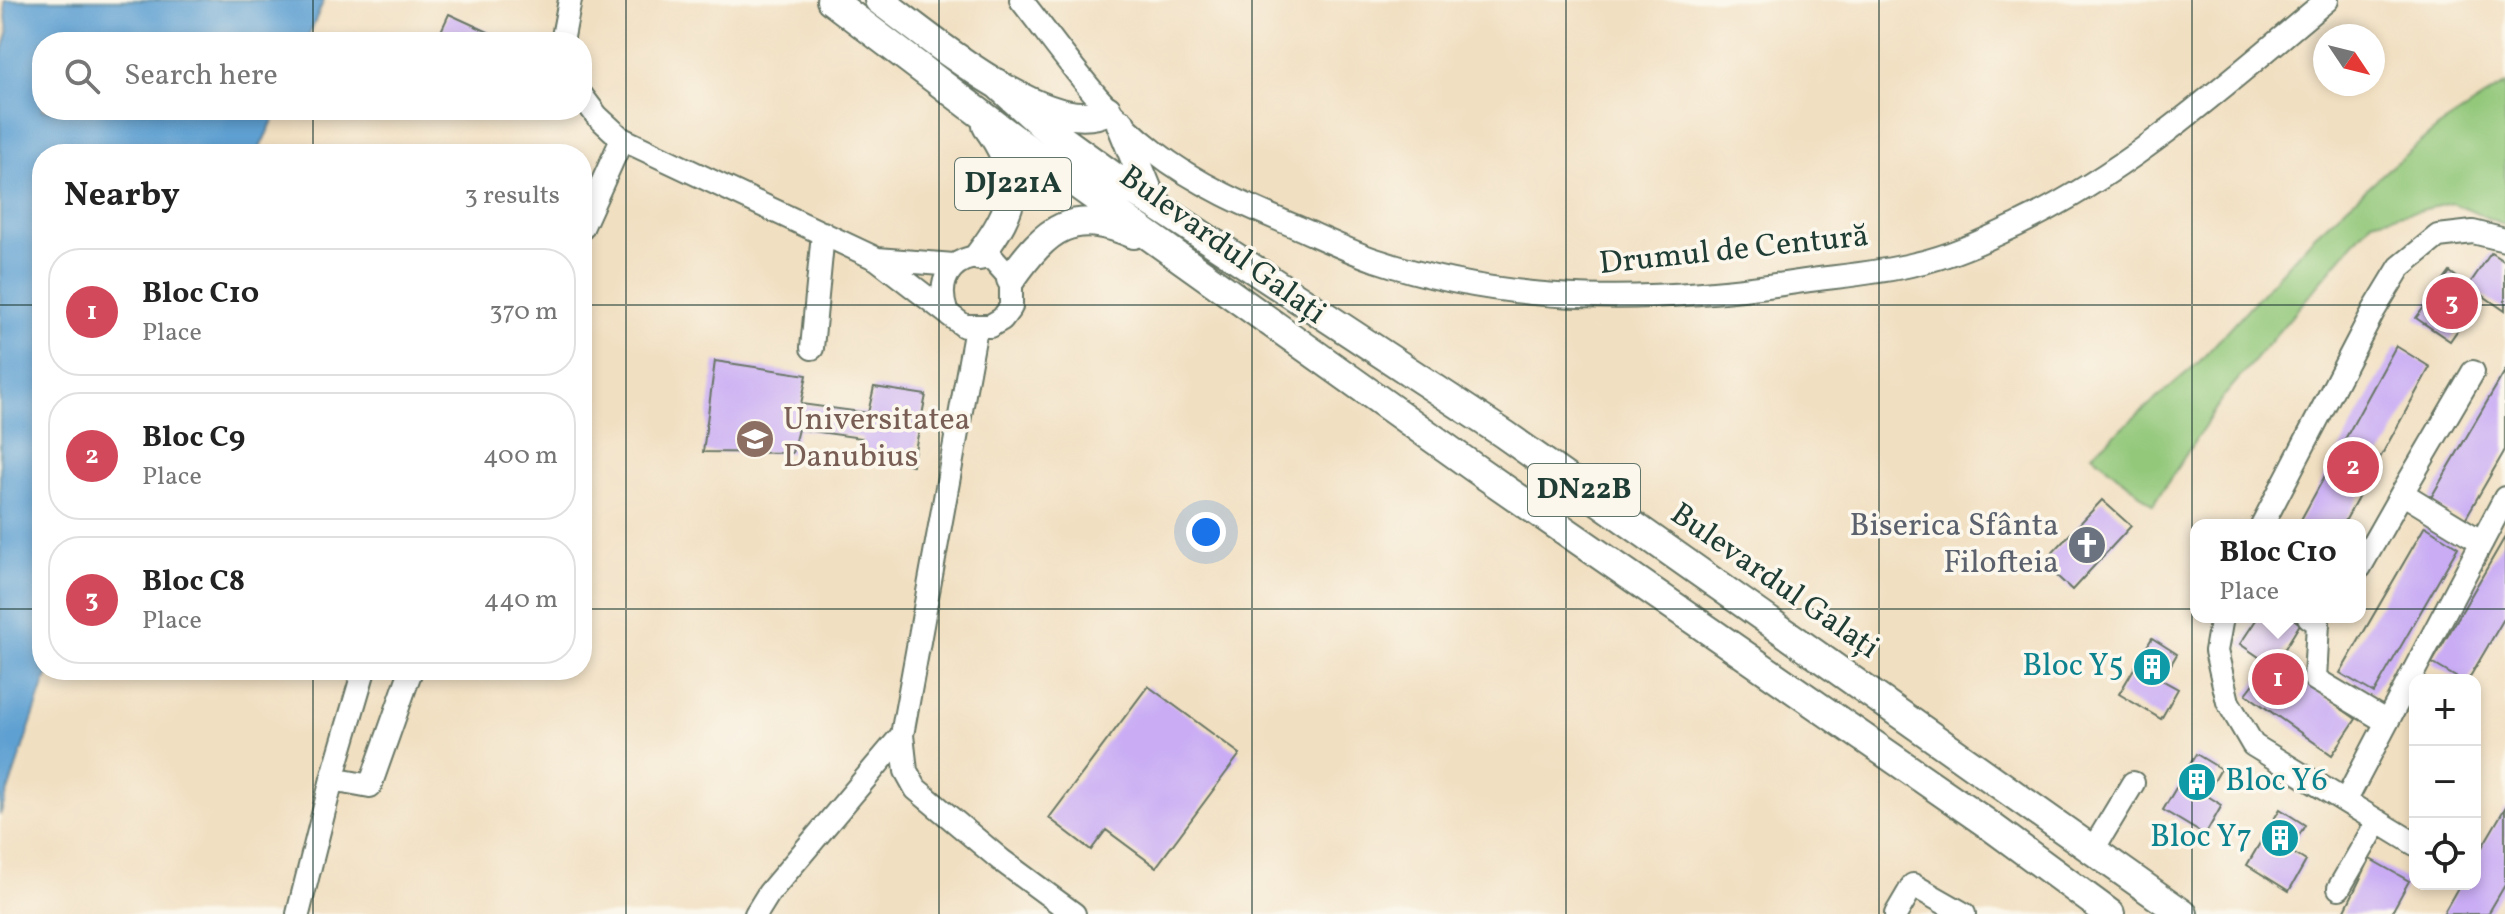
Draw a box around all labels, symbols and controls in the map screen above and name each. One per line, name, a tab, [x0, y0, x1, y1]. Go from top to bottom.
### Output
north arrow	[2313, 24, 2385, 96]
search box	[32, 32, 592, 120]
icon: search	[60, 54, 104, 98]
text: Search here	[124, 55, 278, 97]
street label: Bulevardul Galați	[1110, 156, 1334, 336]
road number: DJ221A	[955, 158, 1071, 210]
text: Nearby	[64, 173, 180, 220]
text: 3 results	[464, 178, 560, 214]
street label: Drumul de Centură	[1597, 215, 1871, 287]
text: Bloc C10	[142, 273, 259, 315]
pin: 3	[2426, 273, 2478, 333]
text: 1	[87, 294, 97, 330]
text: 370 m	[489, 294, 558, 330]
text: Place	[142, 315, 202, 351]
place label: Universitatea Danubius	[783, 399, 971, 480]
text: Bloc C9	[142, 417, 245, 459]
school or university icon: Universitatea Danubius	[734, 418, 776, 460]
pin: 2	[2327, 437, 2379, 497]
text: 2	[85, 438, 99, 474]
text: 400 m	[483, 438, 558, 474]
text: Place	[142, 459, 202, 495]
road number: DN22B	[1528, 464, 1640, 516]
street label: Bulevardul Galați	[1661, 493, 1887, 671]
place label: Biserica Sfânta Filofteia	[1850, 505, 2059, 586]
your location	[1186, 512, 1226, 552]
popup	[2190, 519, 2366, 623]
church icon: Biserica Sfânta Filofteia	[2066, 524, 2108, 566]
text: Bloc C10	[2219, 532, 2337, 574]
text: Bloc C8	[142, 561, 245, 603]
text: Place	[2219, 574, 2279, 610]
text: 3	[85, 582, 99, 618]
text: 440 m	[484, 582, 558, 618]
text: Place	[142, 603, 202, 639]
place label: Bloc Y5	[2022, 645, 2124, 689]
building icon: Bloc Y5	[2131, 646, 2173, 688]
pin: 1	[2252, 649, 2304, 709]
map controls	[2409, 674, 2481, 890]
button: +	[2409, 674, 2481, 746]
button: −	[2409, 746, 2481, 818]
place label: Bloc Y6	[2225, 760, 2328, 804]
building icon: Bloc Y6	[2176, 761, 2218, 803]
place label: Bloc Y7	[2150, 816, 2252, 860]
building icon: Bloc Y7	[2259, 817, 2301, 859]
button: locate	[2409, 818, 2481, 890]

